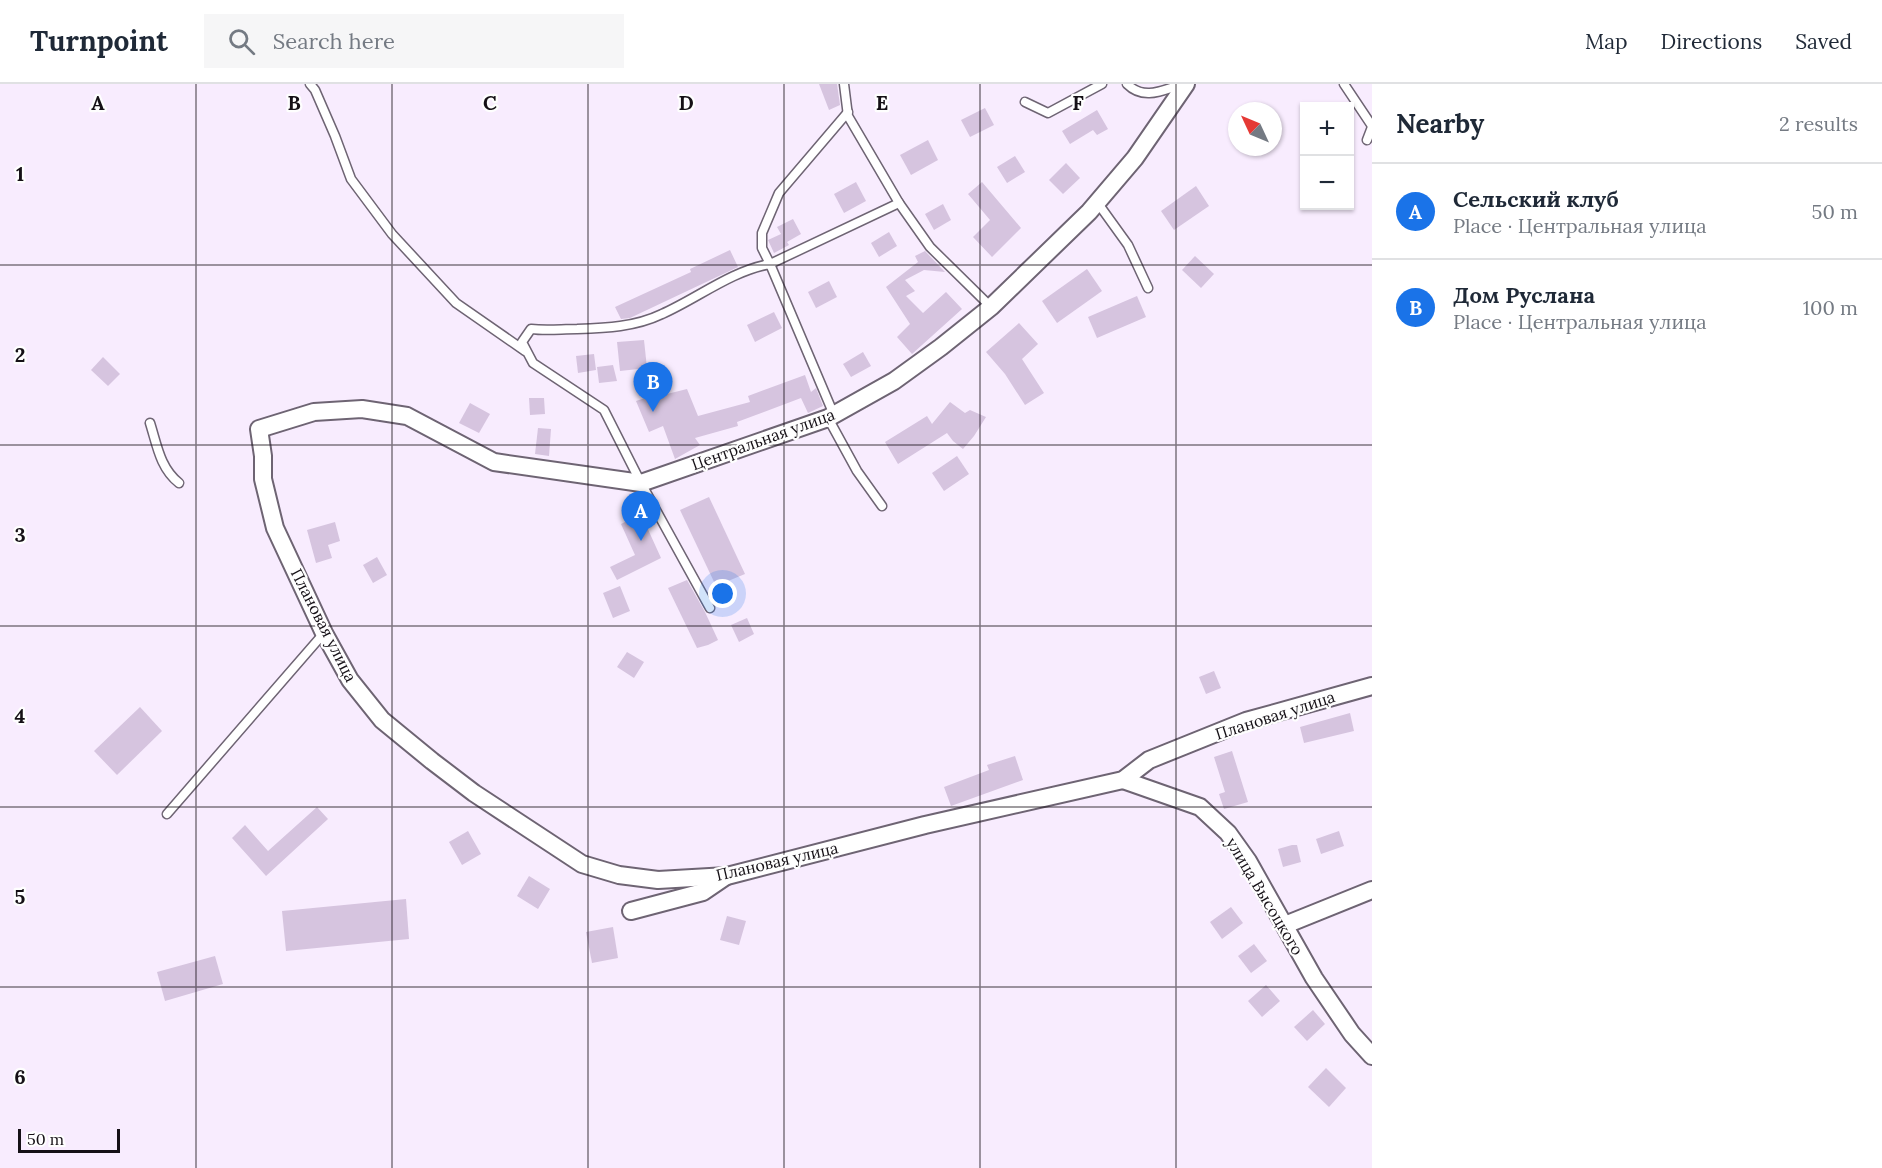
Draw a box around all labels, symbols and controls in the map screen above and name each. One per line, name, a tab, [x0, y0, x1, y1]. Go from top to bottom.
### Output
search box	[204, 14, 624, 68]
text: Turnpoint	[30, 23, 168, 59]
icon: search	[225, 25, 258, 58]
text: Search here	[273, 27, 395, 55]
text: Map	[1585, 28, 1628, 55]
text: Directions	[1661, 28, 1762, 55]
text: Saved	[1795, 28, 1852, 55]
text: A	[91, 90, 105, 115]
text: B	[287, 90, 301, 115]
text: C	[483, 90, 497, 115]
text: D	[678, 90, 694, 115]
text: E	[876, 90, 888, 115]
text: F	[1072, 90, 1084, 115]
north arrow	[1228, 102, 1282, 156]
map controls	[1300, 102, 1354, 210]
button: +	[1300, 102, 1354, 156]
text: Nearby	[1396, 107, 1484, 140]
text: 2 results	[1779, 111, 1858, 136]
button: −	[1300, 156, 1354, 210]
text: 1	[16, 161, 24, 186]
text: Сельский клуб	[1453, 185, 1619, 213]
text: A	[1409, 199, 1422, 224]
text: 50 m	[1812, 199, 1858, 224]
text: Place · Центральная улица	[1453, 213, 1707, 238]
text: Дом Руслана	[1453, 281, 1595, 309]
text: B	[1409, 295, 1422, 320]
text: 100 m	[1803, 295, 1858, 320]
text: Place · Центральная улица	[1453, 309, 1707, 334]
text: 2	[15, 342, 25, 367]
pin: B	[634, 362, 672, 412]
street label: Центральная улица	[689, 404, 837, 474]
pin: A	[622, 492, 660, 541]
text: 3	[14, 522, 26, 547]
street label: Плановая улица	[287, 565, 361, 685]
your location	[708, 579, 737, 608]
street label: Плановая улица	[1213, 686, 1337, 744]
text: 4	[15, 703, 26, 728]
street label: улица Высоцкого	[1222, 833, 1308, 959]
street label: Плановая улица	[714, 837, 840, 885]
text: 5	[15, 884, 26, 909]
text: 6	[14, 1064, 26, 1089]
scale bar	[18, 1126, 120, 1154]
text: 50 m	[27, 1129, 64, 1149]

